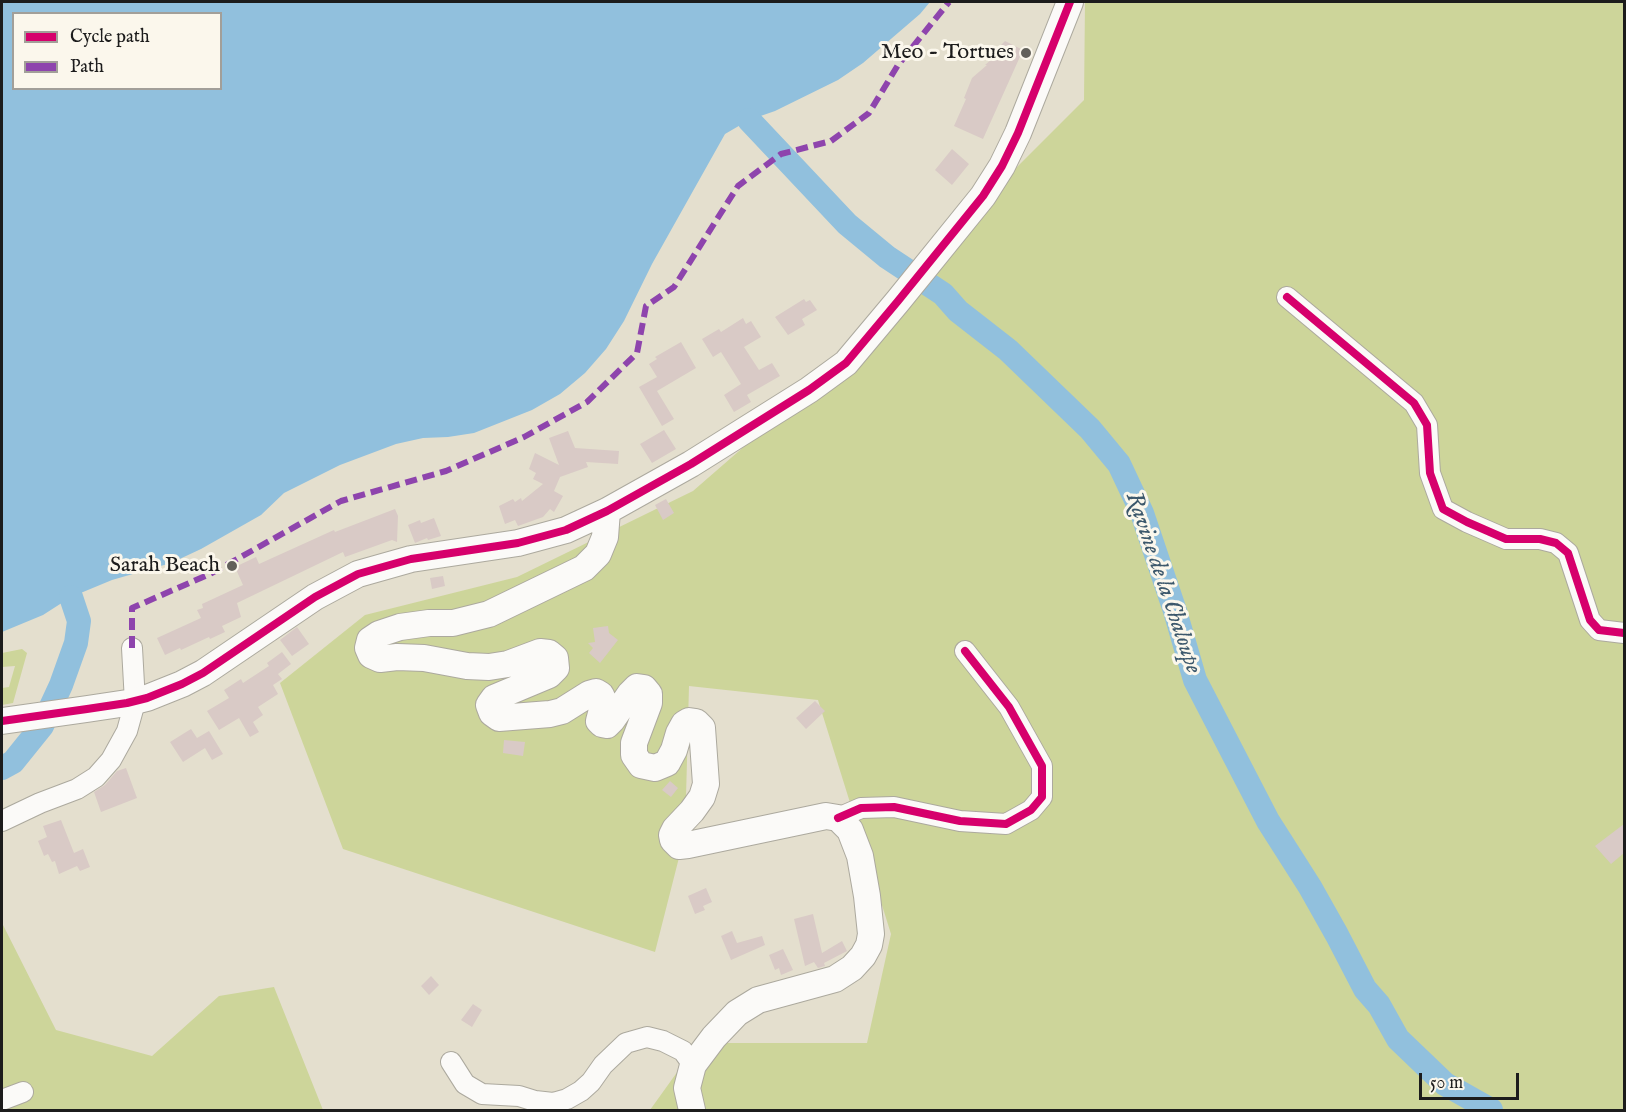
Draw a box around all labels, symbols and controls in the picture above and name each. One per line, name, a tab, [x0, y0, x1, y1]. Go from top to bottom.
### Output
legend	[12, 12, 222, 90]
text: Cycle path	[70, 26, 150, 49]
place label: Meo - Tortues	[881, 40, 1014, 66]
marker: Meo - Tortues	[1019, 46, 1033, 60]
text: Path	[70, 56, 104, 79]
water label: Ravine de la Chaloupe	[1117, 488, 1207, 678]
place label: Sarah Beach	[110, 553, 220, 579]
marker: Sarah Beach	[225, 559, 239, 573]
scale bar	[1422, 1061, 1522, 1099]
text: 50 m	[1430, 1072, 1463, 1095]

